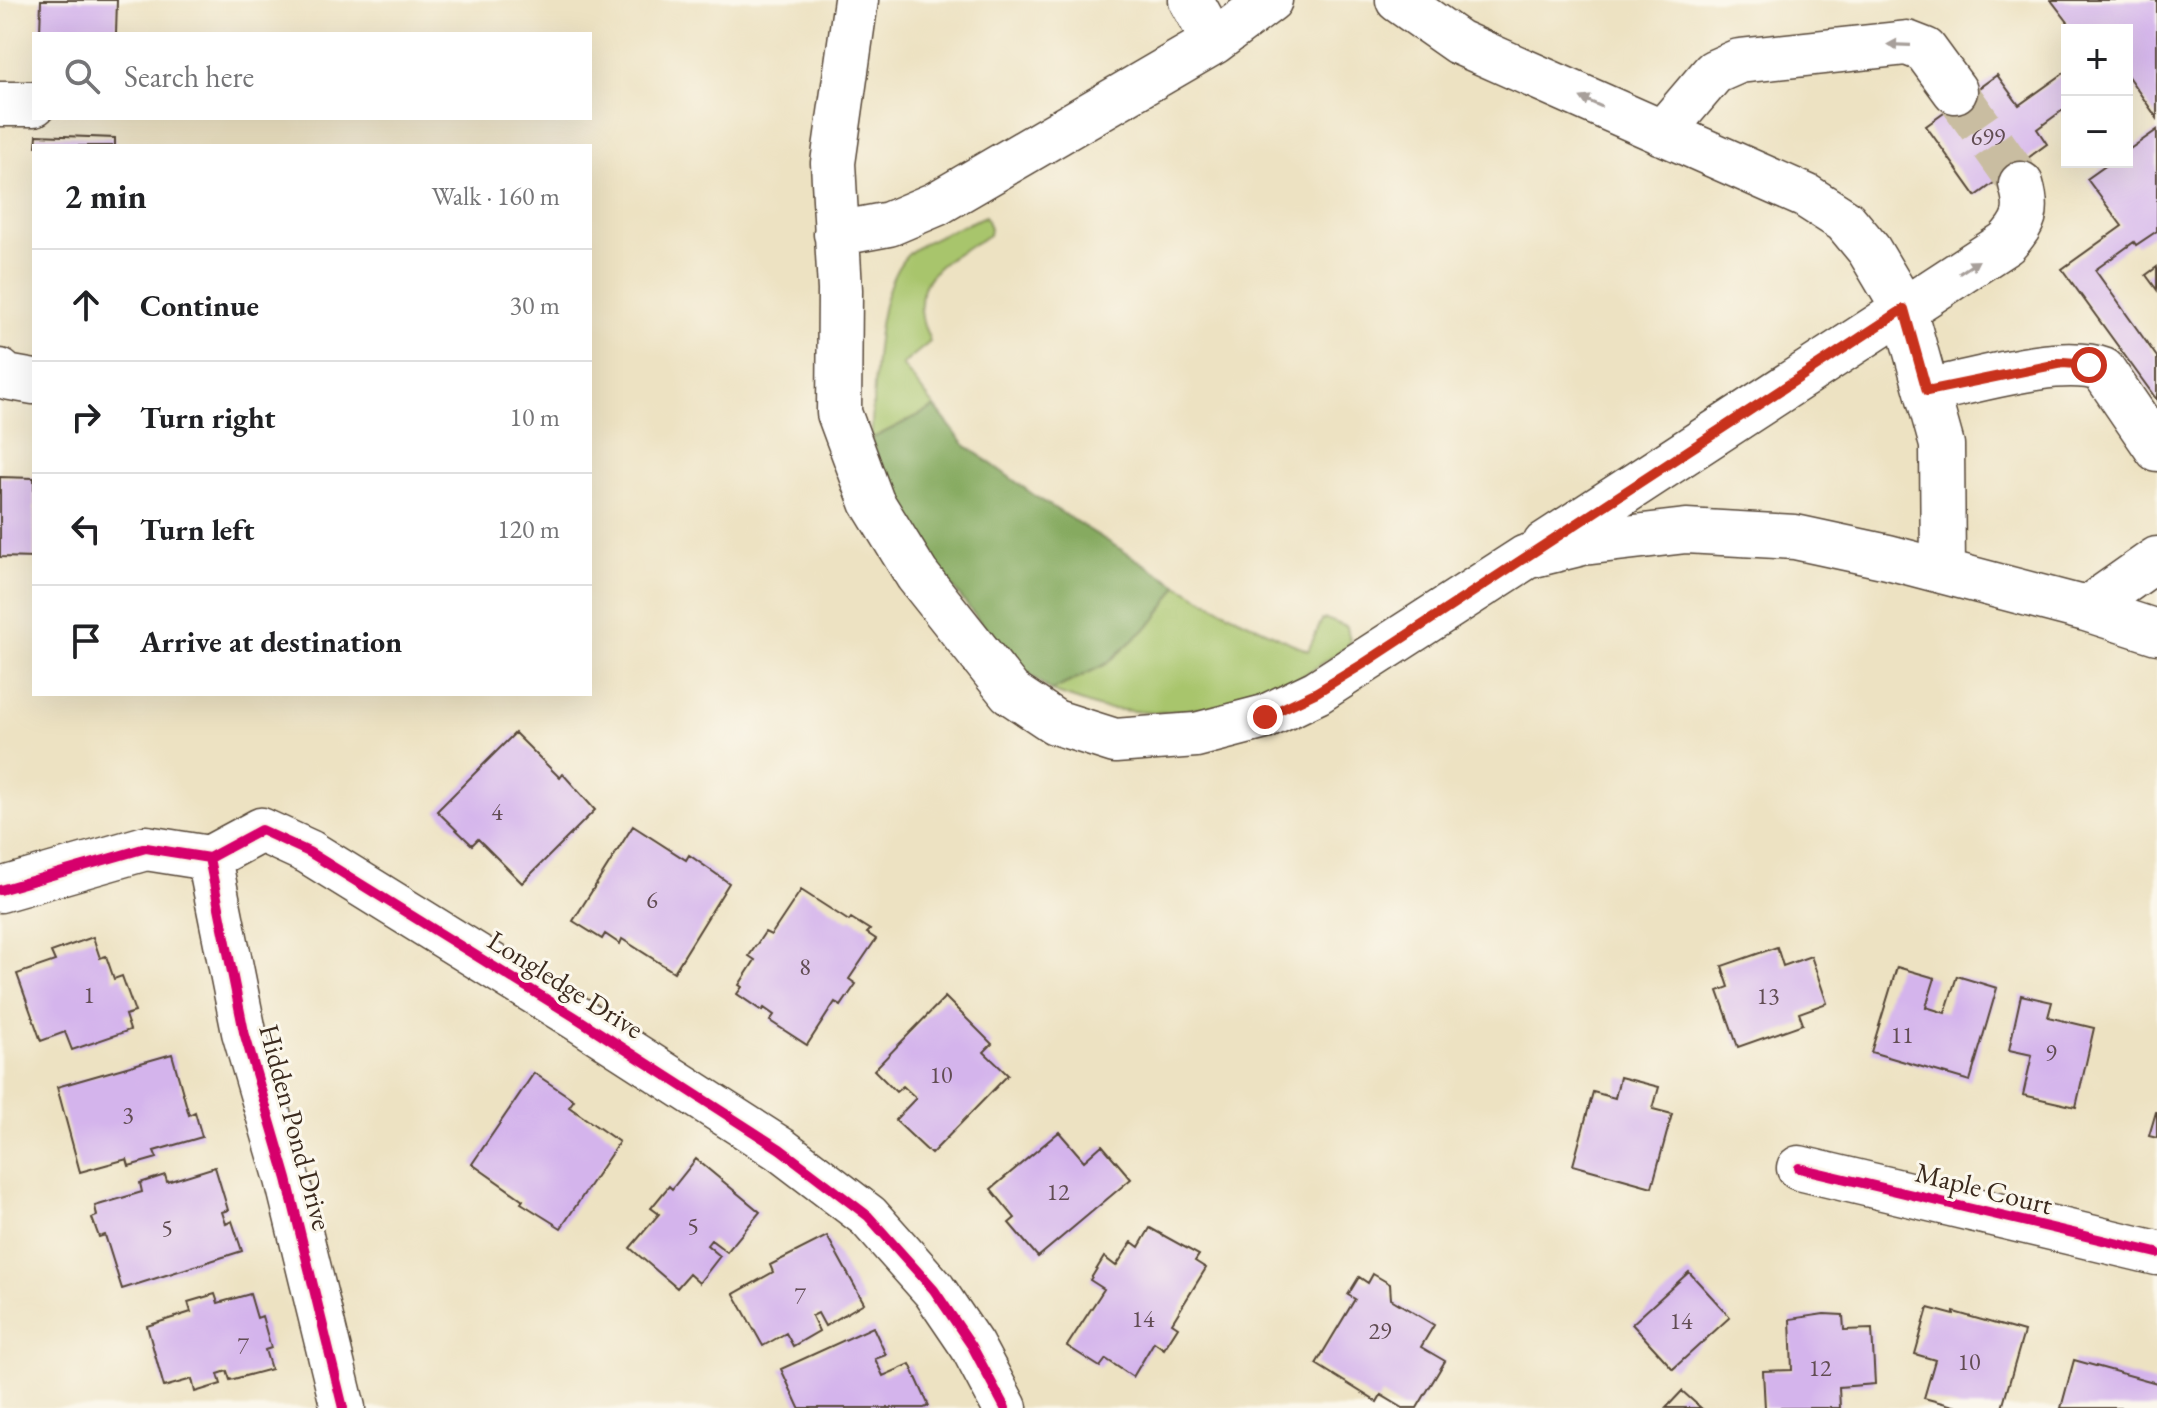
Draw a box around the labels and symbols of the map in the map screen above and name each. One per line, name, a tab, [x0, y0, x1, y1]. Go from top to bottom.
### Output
one-way arrow	[1886, 38, 1911, 51]
one-way arrow	[1579, 95, 1603, 108]
house number: 699	[1971, 121, 2006, 152]
one-way arrow	[1959, 259, 1980, 274]
route start	[2071, 347, 2107, 383]
route end	[1247, 699, 1283, 735]
house number: 4	[491, 796, 503, 827]
house number: 6	[646, 884, 658, 915]
street label: Longledge Drive	[481, 922, 651, 1046]
house number: 8	[799, 951, 811, 982]
house number: 1	[83, 979, 95, 1010]
house number: 13	[1756, 980, 1780, 1011]
house number: 11	[1890, 1019, 1914, 1050]
street label: Hidden Pond Drive	[251, 1020, 341, 1234]
house number: 9	[2045, 1037, 2057, 1068]
house number: 10	[929, 1059, 953, 1090]
house number: 3	[122, 1099, 134, 1130]
street label: Maple Court	[1912, 1154, 2056, 1222]
house number: 12	[1046, 1176, 1070, 1207]
house number: 5	[687, 1210, 699, 1241]
house number: 5	[161, 1212, 173, 1243]
house number: 7	[794, 1280, 806, 1311]
house number: 14	[1131, 1303, 1155, 1334]
house number: 14	[1669, 1305, 1693, 1336]
house number: 29	[1368, 1315, 1392, 1346]
house number: 7	[237, 1330, 249, 1361]
house number: 10	[1957, 1346, 1981, 1377]
house number: 12	[1808, 1352, 1832, 1383]

